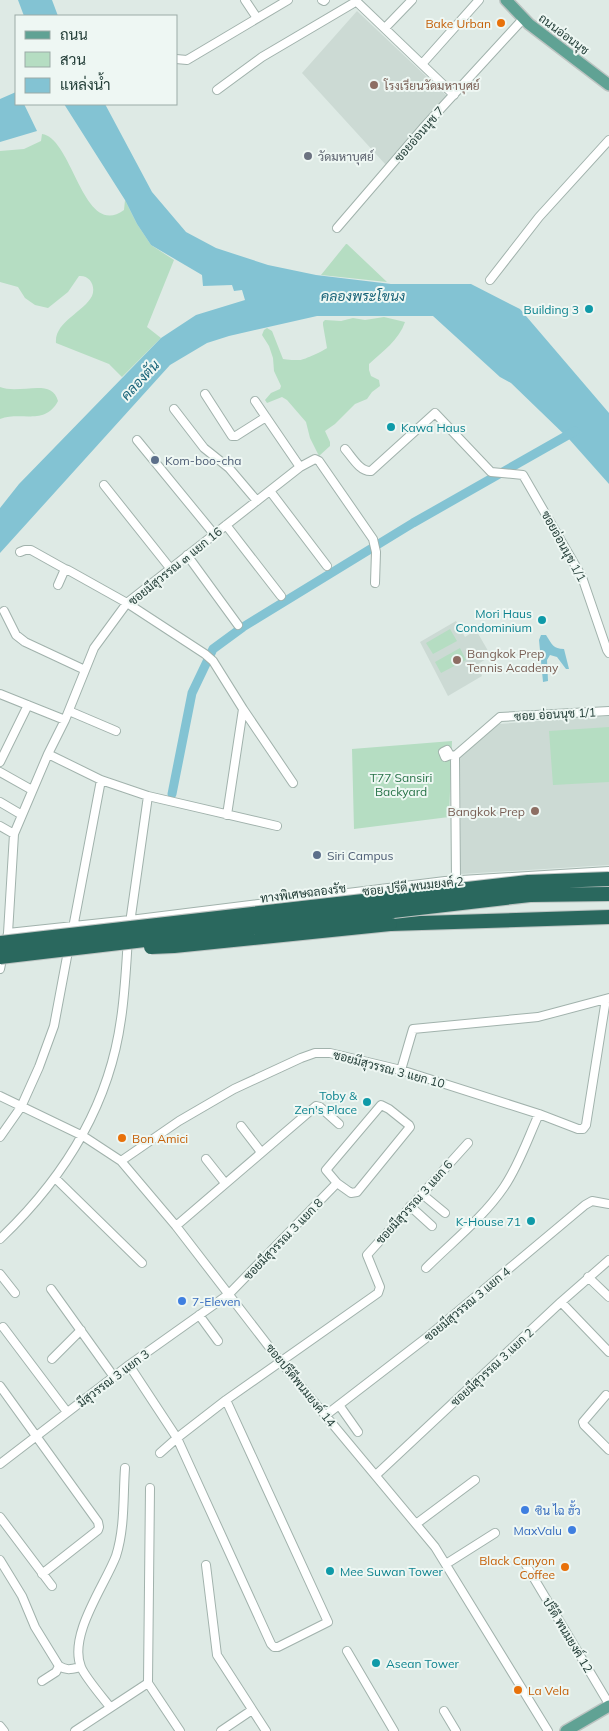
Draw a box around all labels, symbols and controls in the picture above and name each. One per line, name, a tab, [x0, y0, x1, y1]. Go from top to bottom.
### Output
street label: ถนนอ่อนนุช	[535, 10, 592, 59]
legend	[15, 15, 178, 105]
place label: Bake Urban	[425, 16, 491, 31]
marker: Bake Urban	[495, 17, 507, 29]
text: ถนน	[60, 25, 88, 44]
text: สวน	[60, 50, 86, 69]
text: แหล่งน้ำ	[60, 72, 111, 94]
place label: โรงเรียนวัดมหาบุศย์	[383, 78, 480, 95]
marker: โรงเรียนวัดมหาบุศย์	[368, 79, 380, 91]
street label: ซอยอ่อนนุช 7	[391, 103, 449, 166]
place label: วัดมหาบุศย์	[318, 149, 374, 166]
marker: วัดมหาบุศย์	[302, 150, 314, 162]
water label: คลองพระโขนง	[321, 287, 405, 305]
place label: Building 3	[524, 302, 579, 317]
marker: Building 3	[583, 303, 595, 315]
water label: คลองตัน	[117, 356, 163, 404]
place label: Kawa Haus	[401, 420, 466, 435]
marker: Kawa Haus	[385, 421, 397, 433]
place label: Kom-boo-cha	[165, 453, 242, 468]
marker: Kom-boo-cha	[149, 454, 161, 466]
street label: ซอยอ่อนนุช 1/1	[537, 508, 590, 585]
street label: ซอยมีสุวรรณ ๓ แยก 16	[125, 524, 226, 610]
place label: Mori Haus Condominium	[456, 606, 532, 635]
marker: Mori Haus Condominium	[536, 614, 548, 626]
place label: Bangkok Prep Tennis Academy	[467, 646, 559, 675]
marker: Bangkok Prep Tennis Academy	[451, 654, 463, 666]
street label: ซอย อ่อนนุช 1/1	[514, 704, 596, 726]
park label: T77 Sansiri Backyard	[370, 770, 432, 799]
place label: Bangkok Prep	[447, 804, 525, 819]
marker: Bangkok Prep	[529, 805, 541, 817]
place label: Siri Campus	[327, 848, 394, 863]
marker: Siri Campus	[311, 849, 323, 861]
street label: ซอย ปรีดี พนมยงค์ 2	[362, 873, 464, 899]
street label: ทางพิเศษฉลองรัช	[259, 880, 347, 906]
street label: ซอยมีสุวรรณ 3 แยก 10	[331, 1047, 447, 1093]
place label: Toby & Zen's Place	[295, 1088, 358, 1117]
marker: Toby & Zen's Place	[361, 1096, 373, 1108]
place label: Bon Amici	[132, 1131, 188, 1146]
marker: Bon Amici	[116, 1132, 128, 1144]
street label: ซอยมีสุวรรณ 3 แยก 6	[372, 1157, 457, 1248]
street label: ซอยมีสุวรรณ 3 แยก 8	[240, 1195, 327, 1284]
place label: K-House 71	[456, 1214, 521, 1229]
marker: K-House 71	[525, 1215, 537, 1227]
street label: ซอยมีสุวรรณ 3 แยก 4	[421, 1264, 514, 1346]
place label: 7-Eleven	[192, 1294, 241, 1309]
marker: 7-Eleven	[176, 1295, 188, 1307]
street label: ซอยมีสุวรรณ 3 แยก 2	[447, 1325, 538, 1411]
street label: ซอยปรีดีพนมยงค์ 14	[263, 1340, 339, 1430]
street label: มีสุวรรณ 3 แยก 3	[74, 1346, 153, 1412]
place label: ซิน ไฉ ฮั้ว	[535, 1500, 581, 1518]
marker: ซิน ไฉ ฮั้ว	[519, 1504, 531, 1516]
place label: MaxValu	[513, 1523, 562, 1538]
marker: MaxValu	[566, 1524, 578, 1536]
place label: Black Canyon Coffee	[479, 1553, 555, 1582]
marker: Black Canyon Coffee	[559, 1561, 571, 1573]
place label: Mee Suwan Tower	[340, 1564, 444, 1579]
marker: Mee Suwan Tower	[324, 1565, 336, 1577]
street label: ปรีดี พนมยงค์ 12	[540, 1595, 596, 1675]
place label: Asean Tower	[386, 1656, 460, 1671]
marker: Asean Tower	[370, 1657, 382, 1669]
place label: La Vela	[528, 1683, 569, 1698]
marker: La Vela	[512, 1684, 524, 1696]

